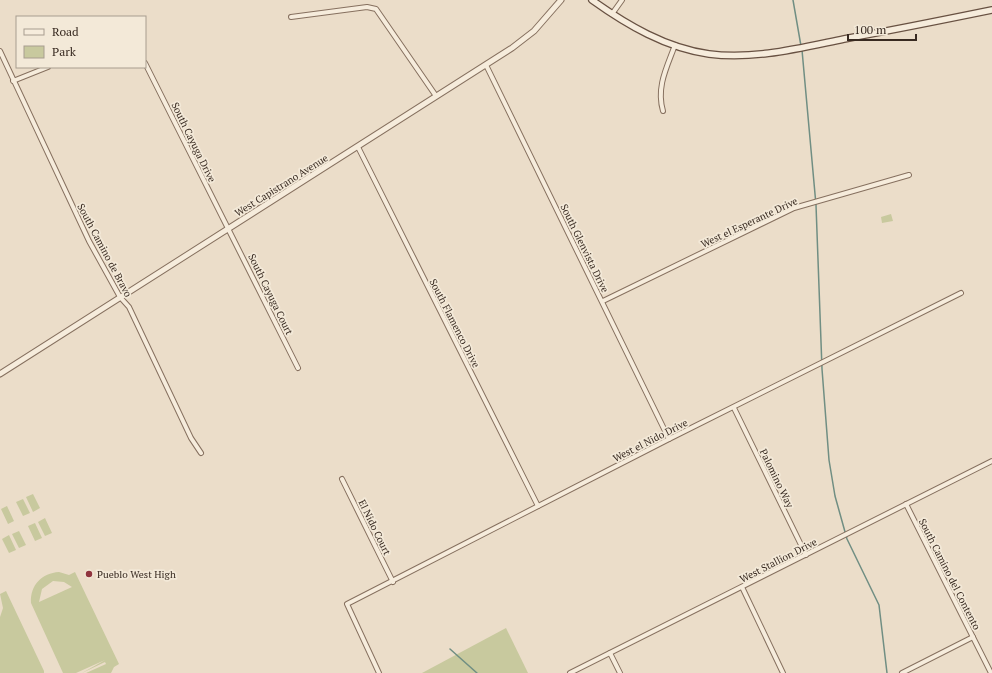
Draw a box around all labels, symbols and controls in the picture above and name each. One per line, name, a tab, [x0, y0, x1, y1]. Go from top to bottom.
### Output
legend	[16, 16, 146, 68]
scale bar	[848, 16, 916, 42]
text: 100 m	[854, 22, 887, 37]
text: Road	[52, 24, 79, 39]
text: Park	[52, 44, 77, 59]
street label: South Cayuga Drive	[169, 100, 219, 184]
street label: West Capistrano Avenue	[232, 151, 330, 219]
street label: West el Esperante Drive	[699, 194, 800, 251]
street label: South Camino de Bravo	[74, 201, 135, 300]
street label: South Glenvista Drive	[557, 202, 612, 295]
street label: South Cayuga Court	[245, 252, 296, 337]
street label: South Flamenco Drive	[427, 277, 483, 370]
street label: West el Nido Drive	[611, 416, 690, 465]
street label: Palomino Way	[757, 447, 797, 511]
street label: El Nido Court	[356, 497, 394, 557]
street label: South Camino del Contento	[916, 516, 984, 633]
street label: West Stallion Drive	[737, 535, 819, 586]
place label: Pueblo West High	[97, 568, 176, 581]
marker: Pueblo West High	[84, 569, 94, 579]

